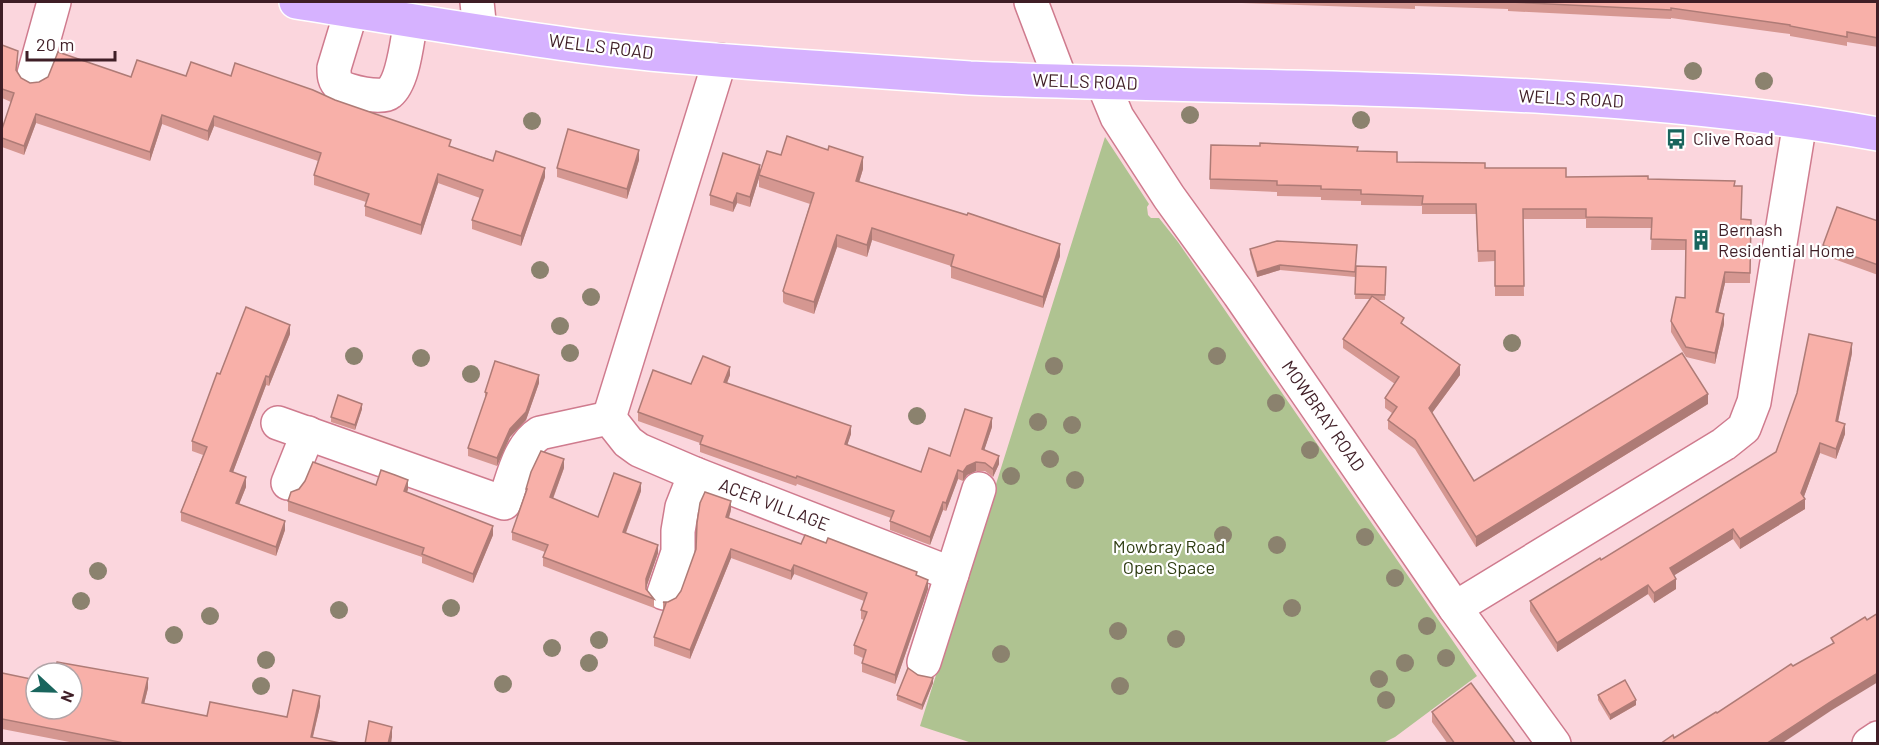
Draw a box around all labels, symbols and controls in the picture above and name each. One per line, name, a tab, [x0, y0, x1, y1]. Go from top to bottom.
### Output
scale bar	[27, 24, 116, 62]
street label: WELLS ROAD	[548, 29, 655, 63]
text: 20 m	[36, 33, 74, 55]
street label: WELLS ROAD	[1032, 68, 1138, 94]
street label: WELLS ROAD	[1518, 84, 1624, 112]
bus stop icon: Clive Road	[1664, 127, 1688, 151]
place label: Clive Road	[1693, 127, 1774, 149]
place label: Bernash Residential Home	[1718, 218, 1855, 261]
building icon: Bernash Residential Home	[1689, 228, 1713, 252]
street label: MOWBRAY ROAD	[1277, 356, 1370, 475]
street label: ACER VILLAGE	[716, 473, 833, 535]
park label: Mowbray Road Open Space	[1113, 535, 1225, 578]
north arrow	[24, 661, 84, 721]
text: N	[58, 688, 79, 705]

